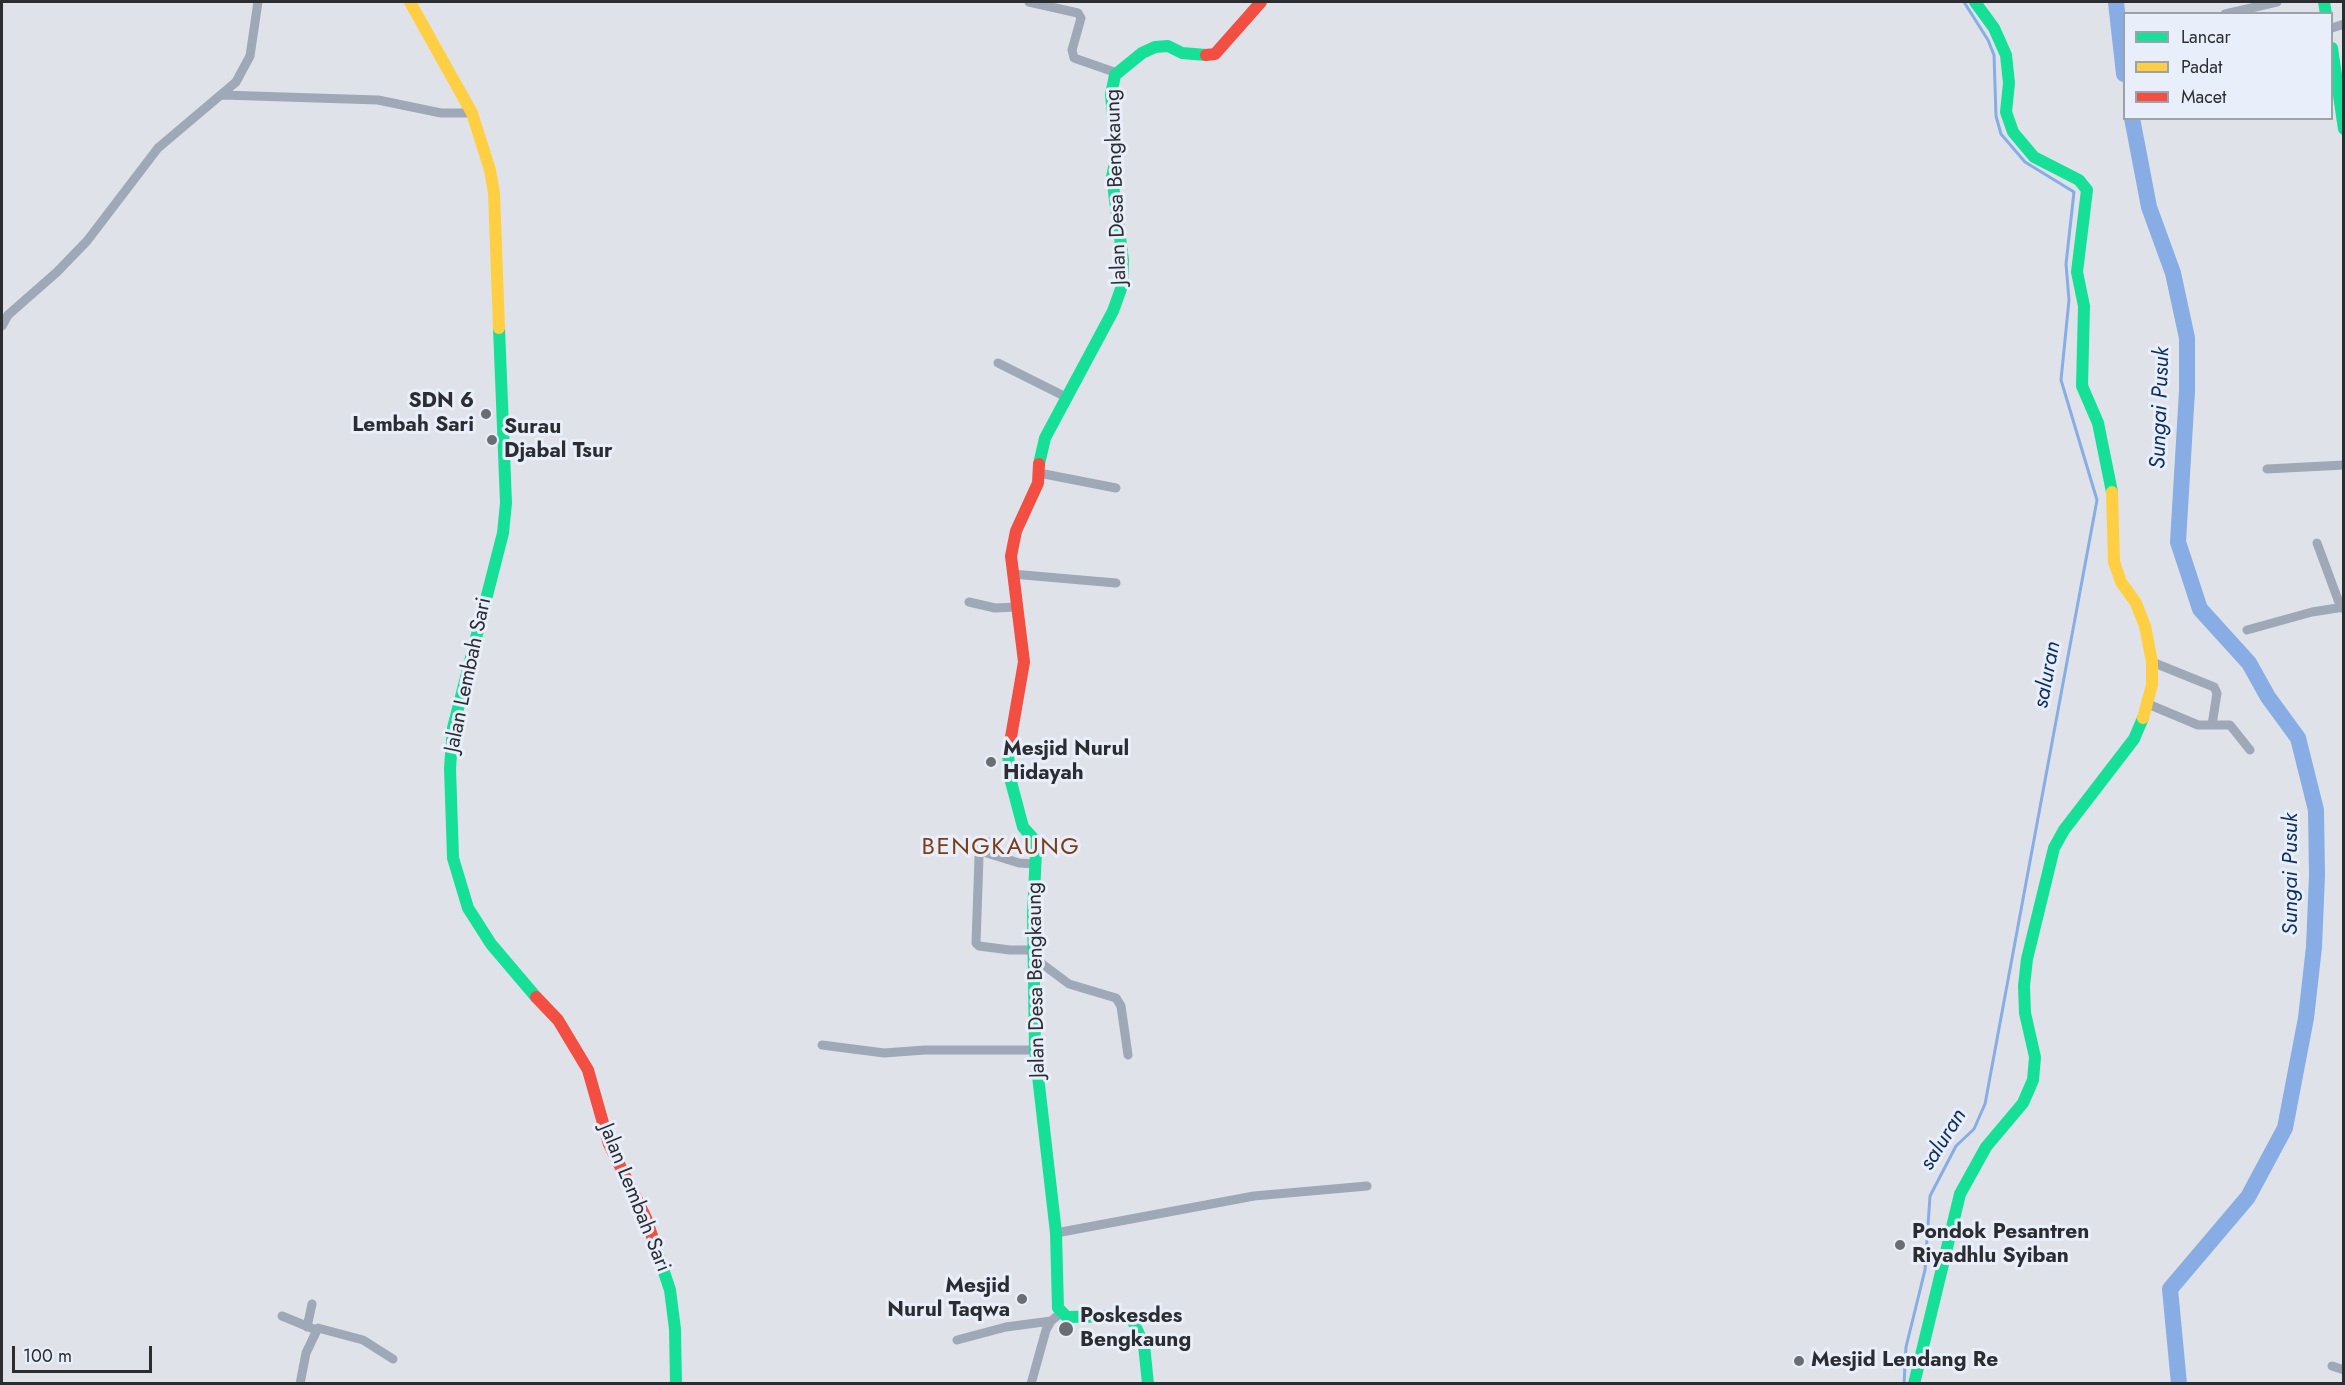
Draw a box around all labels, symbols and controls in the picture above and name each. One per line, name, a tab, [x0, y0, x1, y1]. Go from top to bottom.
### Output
legend	[2123, 12, 2333, 120]
text: Lancar	[2181, 24, 2231, 50]
text: Padat	[2181, 54, 2222, 80]
text: Macet	[2181, 84, 2226, 110]
street label: Jalan Desa Bengkaung	[1101, 88, 1133, 286]
water label: Sungai Pusuk	[2146, 346, 2176, 470]
place label: SDN 6 Lembah Sari	[352, 389, 474, 439]
marker: SDN 6 Lembah Sari	[479, 407, 493, 421]
place label: Surau Djabal Tsur	[504, 415, 613, 465]
marker: Surau Djabal Tsur	[485, 433, 499, 447]
street label: Jalan Lembah Sari	[440, 595, 498, 755]
water label: saluran	[2029, 639, 2067, 711]
place label: Mesjid Nurul Hidayah	[1003, 737, 1129, 787]
marker: Mesjid Nurul Hidayah	[984, 755, 998, 769]
water label: Sungai Pusuk	[2279, 813, 2305, 935]
district label: BENGKAUNG	[922, 834, 1080, 862]
street label: Jalan Desa Bengkaung	[1023, 882, 1051, 1078]
water label: saluran	[1915, 1104, 1973, 1176]
street label: Jalan Lembah Sari	[593, 1120, 675, 1276]
place label: Pondok Pesantren Riyadhlu Syiban	[1912, 1220, 2089, 1270]
marker: Pondok Pesantren Riyadhlu Syiban	[1893, 1238, 1907, 1252]
place label: Mesjid Nurul Taqwa	[887, 1274, 1010, 1324]
marker: Mesjid Nurul Taqwa	[1015, 1292, 1029, 1306]
place label: Poskesdes Bengkaung	[1080, 1304, 1191, 1354]
marker: Poskesdes Bengkaung	[1057, 1320, 1075, 1338]
scale bar	[15, 1334, 154, 1372]
text: 100 m	[23, 1343, 72, 1369]
place label: Mesjid Lendang Re	[1811, 1348, 1998, 1374]
marker: Mesjid Lendang Re	[1792, 1354, 1806, 1368]

